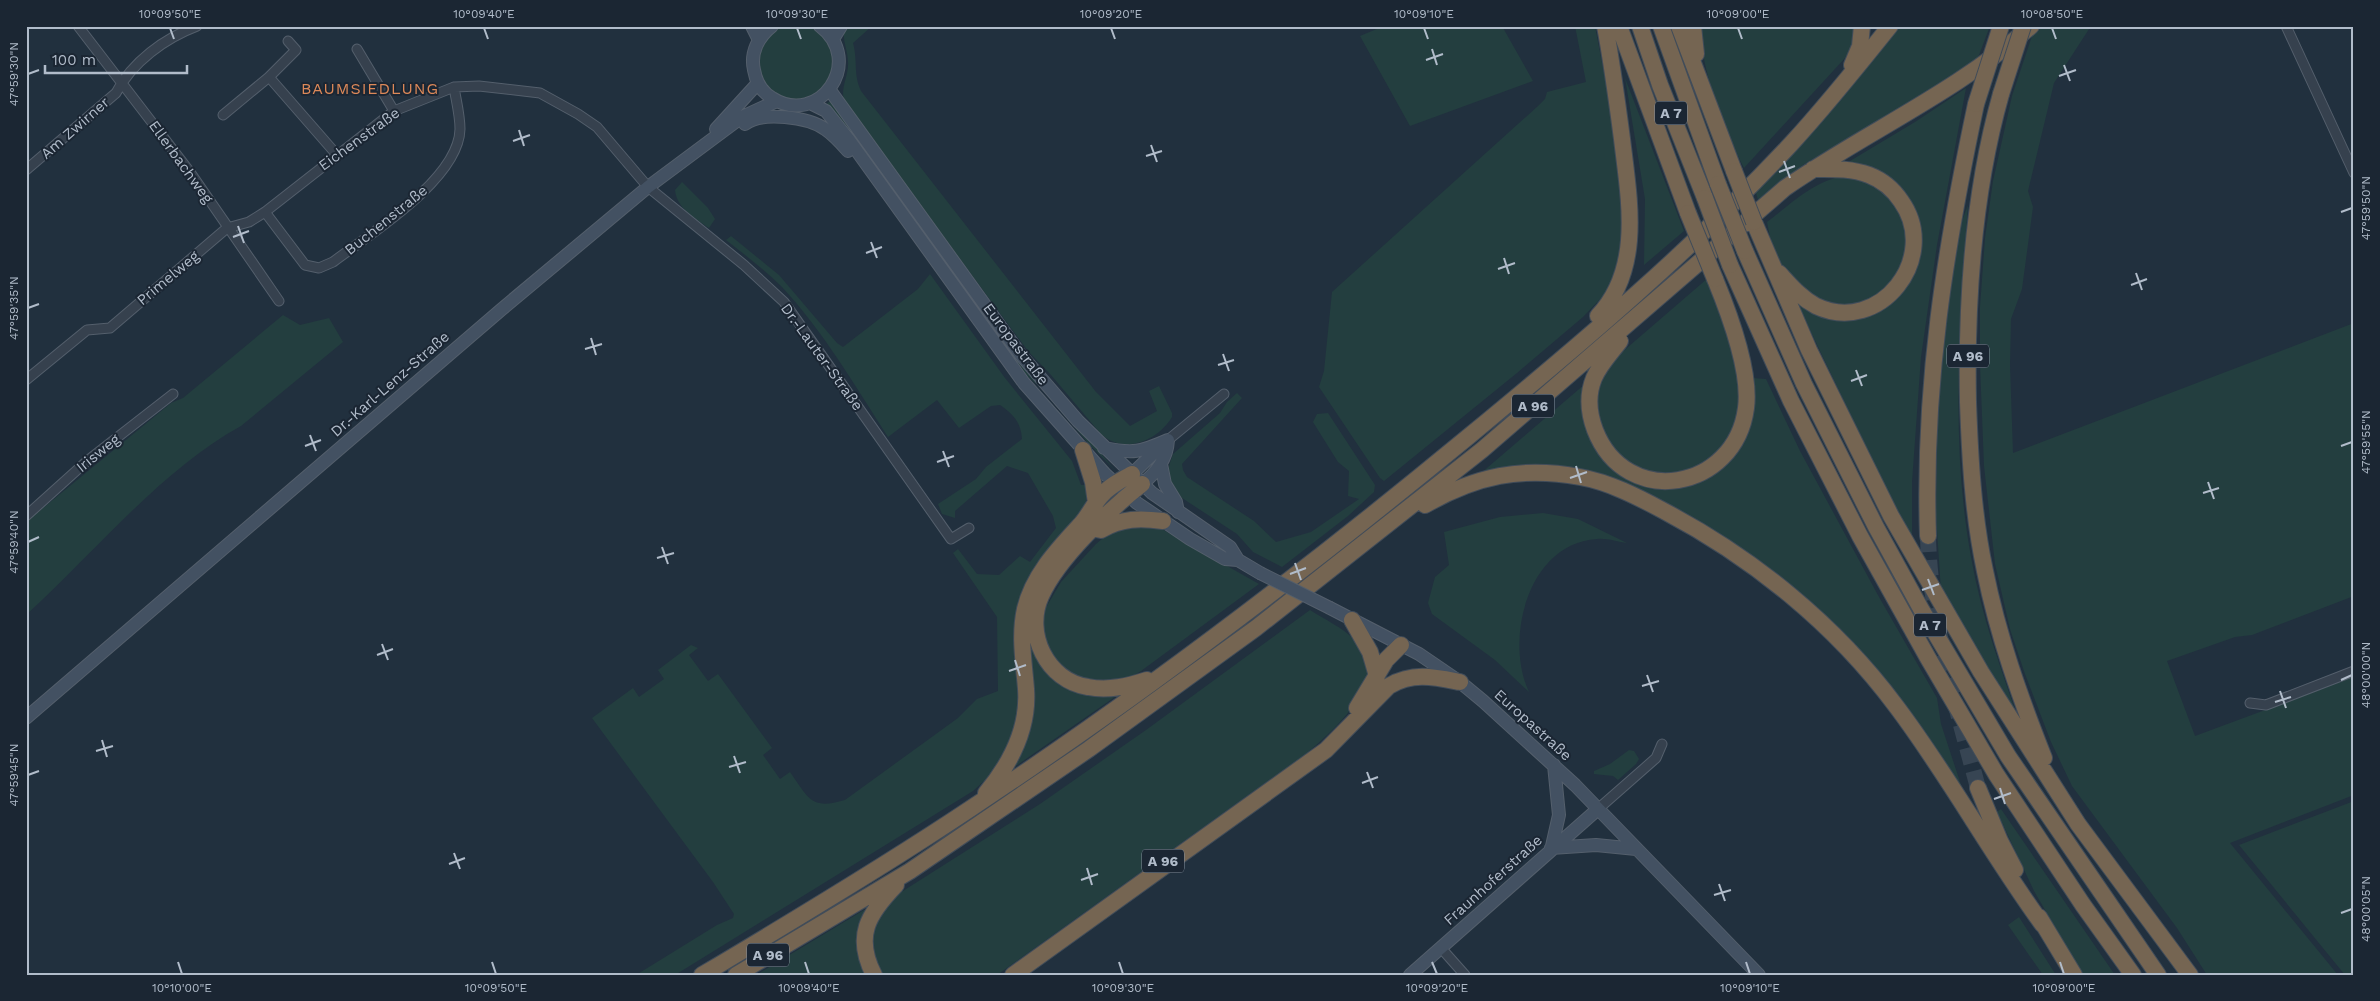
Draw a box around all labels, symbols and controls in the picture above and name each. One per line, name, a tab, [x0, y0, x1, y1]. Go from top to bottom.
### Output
text: 10°09'50"E	[139, 7, 201, 21]
text: 10°09'40"E	[453, 7, 515, 21]
text: 10°09'30"E	[766, 7, 828, 21]
text: 10°09'20"E	[1080, 7, 1142, 21]
text: 10°09'10"E	[1394, 7, 1454, 21]
text: 10°09'00"E	[1707, 7, 1770, 21]
text: 10°08'50"E	[2021, 7, 2083, 21]
text: 47°59'30"N	[7, 42, 21, 106]
scale bar	[45, 42, 188, 74]
text: 100 m	[52, 51, 96, 69]
district label: BAUMSIEDLUNG	[301, 79, 439, 98]
street label: Am Zwirner	[37, 93, 113, 163]
road number: A 7	[1655, 102, 1687, 125]
street label: Eichenstraße	[315, 104, 403, 174]
street label: Ellerbachweg	[145, 117, 217, 207]
text: 47°59'50"N	[2359, 176, 2373, 240]
street label: Buchenstraße	[341, 181, 431, 259]
street label: Primelweg	[133, 247, 203, 309]
text: 47°59'35"N	[7, 276, 21, 340]
street label: Europastraße	[979, 299, 1053, 389]
street label: Dr.-Lauter-Straße	[777, 300, 867, 414]
street label: Dr.-Karl-Lenz-Straße	[327, 328, 453, 440]
road number: A 96	[1947, 344, 1989, 368]
road number: A 96	[1512, 394, 1554, 418]
text: 47°59'55"N	[2359, 410, 2373, 474]
street label: Irisweg	[73, 430, 123, 476]
text: 47°59'40"N	[7, 510, 21, 574]
road number: A 7	[1914, 614, 1946, 636]
text: 48°00'00"N	[2359, 642, 2373, 708]
street label: Europastraße	[1491, 686, 1575, 764]
text: 47°59'45"N	[7, 743, 21, 807]
street label: Fraunhoferstraße	[1440, 831, 1546, 929]
road number: A 96	[1142, 849, 1184, 872]
text: 48°00'05"N	[2359, 876, 2373, 942]
road number: A 96	[747, 944, 789, 966]
text: 10°10'00"E	[152, 981, 212, 995]
text: 10°09'50"E	[465, 981, 527, 995]
text: 10°09'40"E	[778, 981, 840, 995]
text: 10°09'30"E	[1092, 981, 1154, 995]
text: 10°09'20"E	[1406, 981, 1468, 995]
text: 10°09'10"E	[1720, 981, 1780, 995]
text: 10°09'00"E	[2033, 981, 2096, 995]

